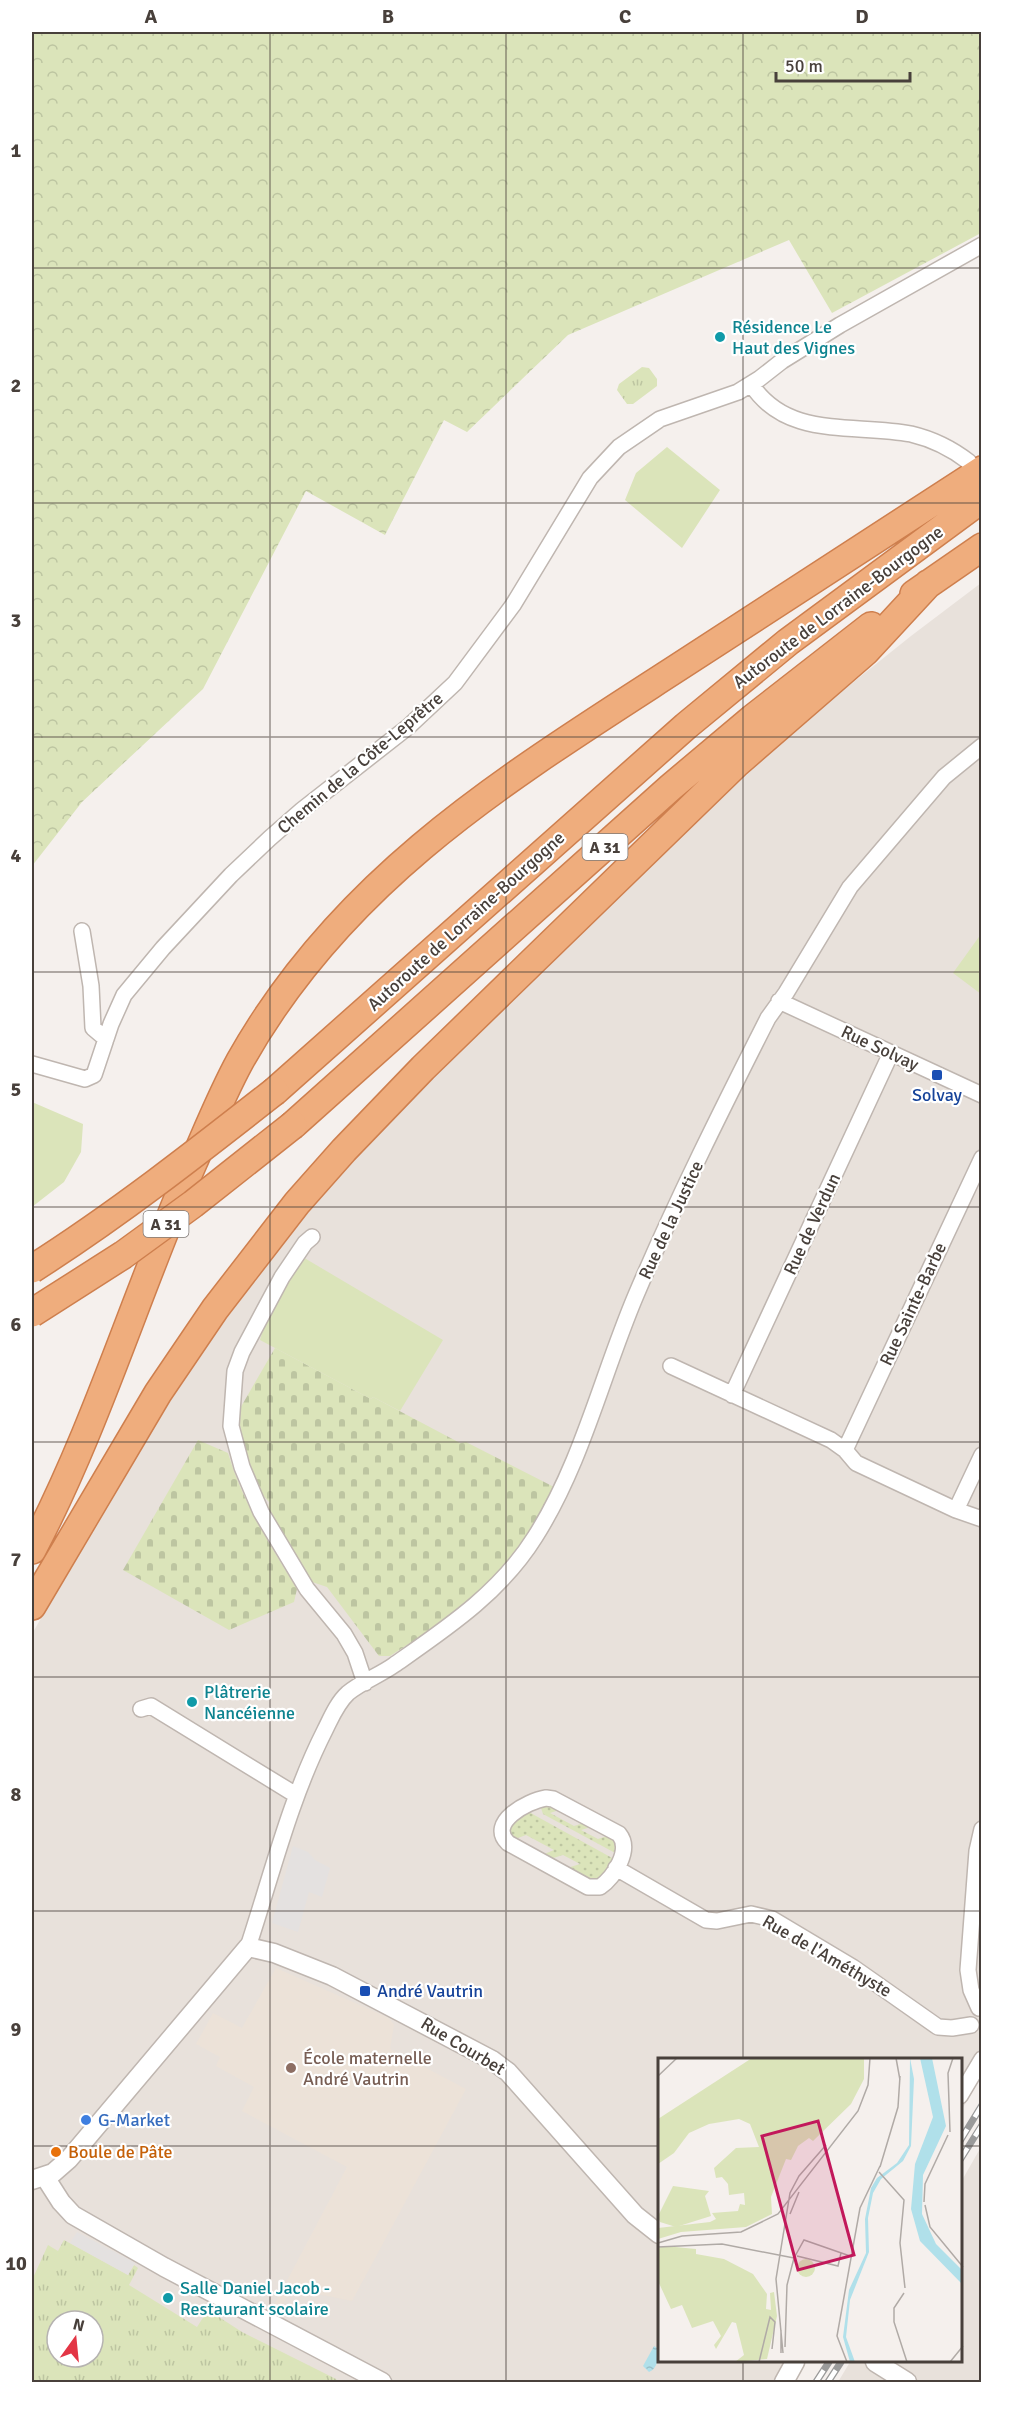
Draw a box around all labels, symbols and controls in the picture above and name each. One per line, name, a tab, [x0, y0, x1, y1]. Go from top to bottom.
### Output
text: A	[145, 4, 158, 29]
text: B	[382, 4, 394, 29]
text: C	[619, 4, 631, 29]
text: D	[855, 4, 869, 29]
scale bar	[776, 45, 910, 83]
text: 50 m	[785, 55, 823, 77]
text: 1	[11, 138, 22, 163]
place label: Résidence Le Haut des Vignes	[732, 316, 855, 359]
marker: Résidence Le Haut des Vignes	[713, 330, 727, 344]
text: 2	[11, 373, 21, 398]
street label: Autoroute de Lorraine-Bourgogne	[729, 521, 947, 693]
text: 3	[11, 608, 21, 633]
street label: Chemin de la Côte-Leprêtre	[273, 687, 447, 839]
street label: Autoroute de Lorraine-Bourgogne	[363, 827, 569, 1015]
road number: A 31	[582, 834, 628, 860]
text: 4	[11, 843, 22, 868]
street label: Rue Solvay	[838, 1020, 923, 1076]
marker: Solvay	[930, 1068, 944, 1082]
text: 5	[11, 1077, 21, 1102]
place label: Solvay	[912, 1084, 963, 1106]
street label: Rue de la Justice	[634, 1157, 708, 1283]
street label: Rue de Verdun	[779, 1170, 845, 1278]
road number: A 31	[144, 1211, 188, 1237]
street label: Rue Sainte-Barbe	[875, 1239, 951, 1369]
text: 6	[11, 1312, 22, 1337]
text: 7	[11, 1547, 22, 1572]
place label: Plâtrerie Nancéienne	[204, 1681, 295, 1724]
marker: Plâtrerie Nancéienne	[185, 1695, 199, 1709]
text: 8	[11, 1782, 22, 1807]
street label: Rue de l'Améthyste	[758, 1910, 896, 2002]
place label: André Vautrin	[377, 1980, 483, 2002]
marker: André Vautrin	[358, 1984, 372, 1998]
street label: Rue Courbet	[417, 2012, 509, 2080]
text: 9	[11, 2017, 22, 2042]
place label: École maternelle André Vautrin	[303, 2047, 432, 2090]
inset map	[658, 2058, 962, 2363]
marker: École maternelle André Vautrin	[284, 2061, 298, 2075]
place label: G-Market	[98, 2109, 170, 2131]
marker: G-Market	[79, 2113, 93, 2127]
place label: Boule de Pâte	[68, 2141, 173, 2163]
marker: Boule de Pâte	[49, 2145, 63, 2159]
text: 10	[5, 2251, 27, 2276]
place label: Salle Daniel Jacob - Restaurant scolaire	[180, 2277, 330, 2320]
marker: Salle Daniel Jacob - Restaurant scolaire	[161, 2291, 175, 2305]
north arrow	[45, 2309, 105, 2369]
text: N	[71, 2314, 87, 2337]

